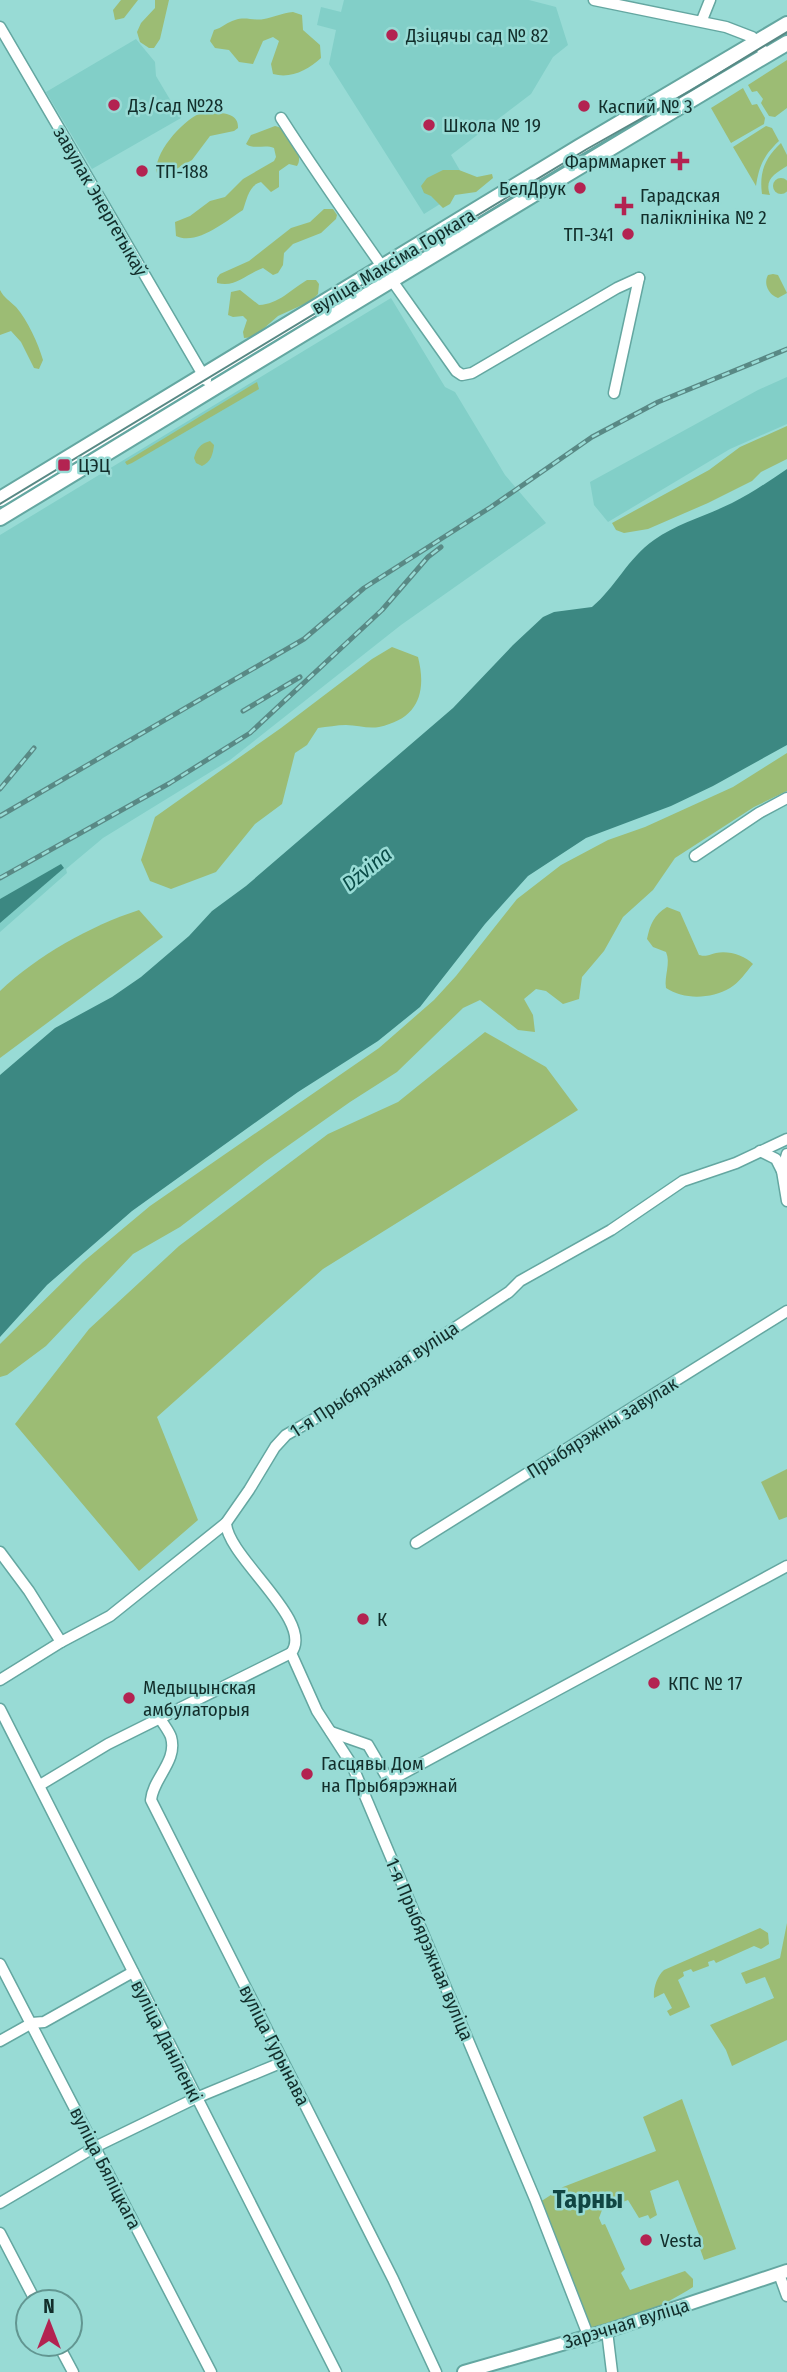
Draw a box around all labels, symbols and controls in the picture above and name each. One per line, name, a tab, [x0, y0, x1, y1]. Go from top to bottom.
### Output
place label: Дзіцячы сад № 82	[405, 24, 548, 47]
marker: Дзіцячы сад № 82	[384, 27, 400, 43]
place label: Дз/сад №28	[127, 94, 223, 117]
place label: Каспий № 3	[598, 95, 693, 118]
marker: Дз/сад №28	[106, 97, 122, 113]
marker: Каспий № 3	[576, 98, 592, 114]
place label: Школа № 19	[443, 114, 541, 137]
marker: Школа № 19	[421, 117, 437, 133]
street label: завулак Энергетыкаў	[48, 122, 153, 280]
place label: Фарммаркет	[565, 150, 666, 173]
marker: Фарммаркет	[672, 153, 688, 169]
place label: ТП-188	[156, 160, 208, 183]
marker: ТП-188	[134, 163, 150, 179]
place label: БелДрук	[499, 177, 566, 200]
marker: БелДрук	[572, 180, 588, 196]
place label: Гарадская паліклініка № 2	[640, 184, 767, 229]
marker: Гарадская паліклініка № 2	[614, 196, 634, 216]
street label: вуліца Максіма Горкага	[307, 204, 479, 319]
place label: ТП-341	[564, 223, 614, 246]
marker: ТП-341	[620, 226, 636, 242]
place label: ЦЭЦ	[78, 454, 111, 477]
marker: ЦЭЦ	[56, 457, 72, 473]
water label: Dźvina	[337, 841, 397, 897]
street label: 1-я Прыбярэжная вуліца	[286, 1316, 463, 1442]
street label: Прыбярэжны завулак	[523, 1372, 682, 1483]
place label: К	[377, 1608, 387, 1631]
marker: К	[355, 1611, 371, 1627]
place label: КПС № 17	[668, 1672, 743, 1695]
marker: КПС № 17	[646, 1675, 662, 1691]
place label: Медыцынская амбулаторыя	[143, 1676, 256, 1721]
marker: Медыцынская амбулаторыя	[121, 1690, 137, 1706]
place label: Гасцявы Дом на Прыбярэжнай	[321, 1752, 458, 1797]
marker: Гасцявы Дом на Прыбярэжнай	[299, 1766, 315, 1782]
street label: 1-я Прыбярэжная вуліца	[381, 1854, 478, 2044]
street label: вуліца Даніленкі	[126, 1976, 207, 2106]
street label: вуліца Гурынава	[234, 1981, 315, 2109]
street label: вуліца Бяліцкага	[65, 2103, 146, 2233]
district label: Тарны	[553, 2184, 623, 2215]
place label: Vesta	[660, 2229, 702, 2252]
marker: Vesta	[638, 2232, 654, 2248]
north arrow	[14, 2288, 84, 2358]
street label: Зарэчная вуліца	[560, 2293, 692, 2354]
text: N	[43, 2295, 55, 2318]

